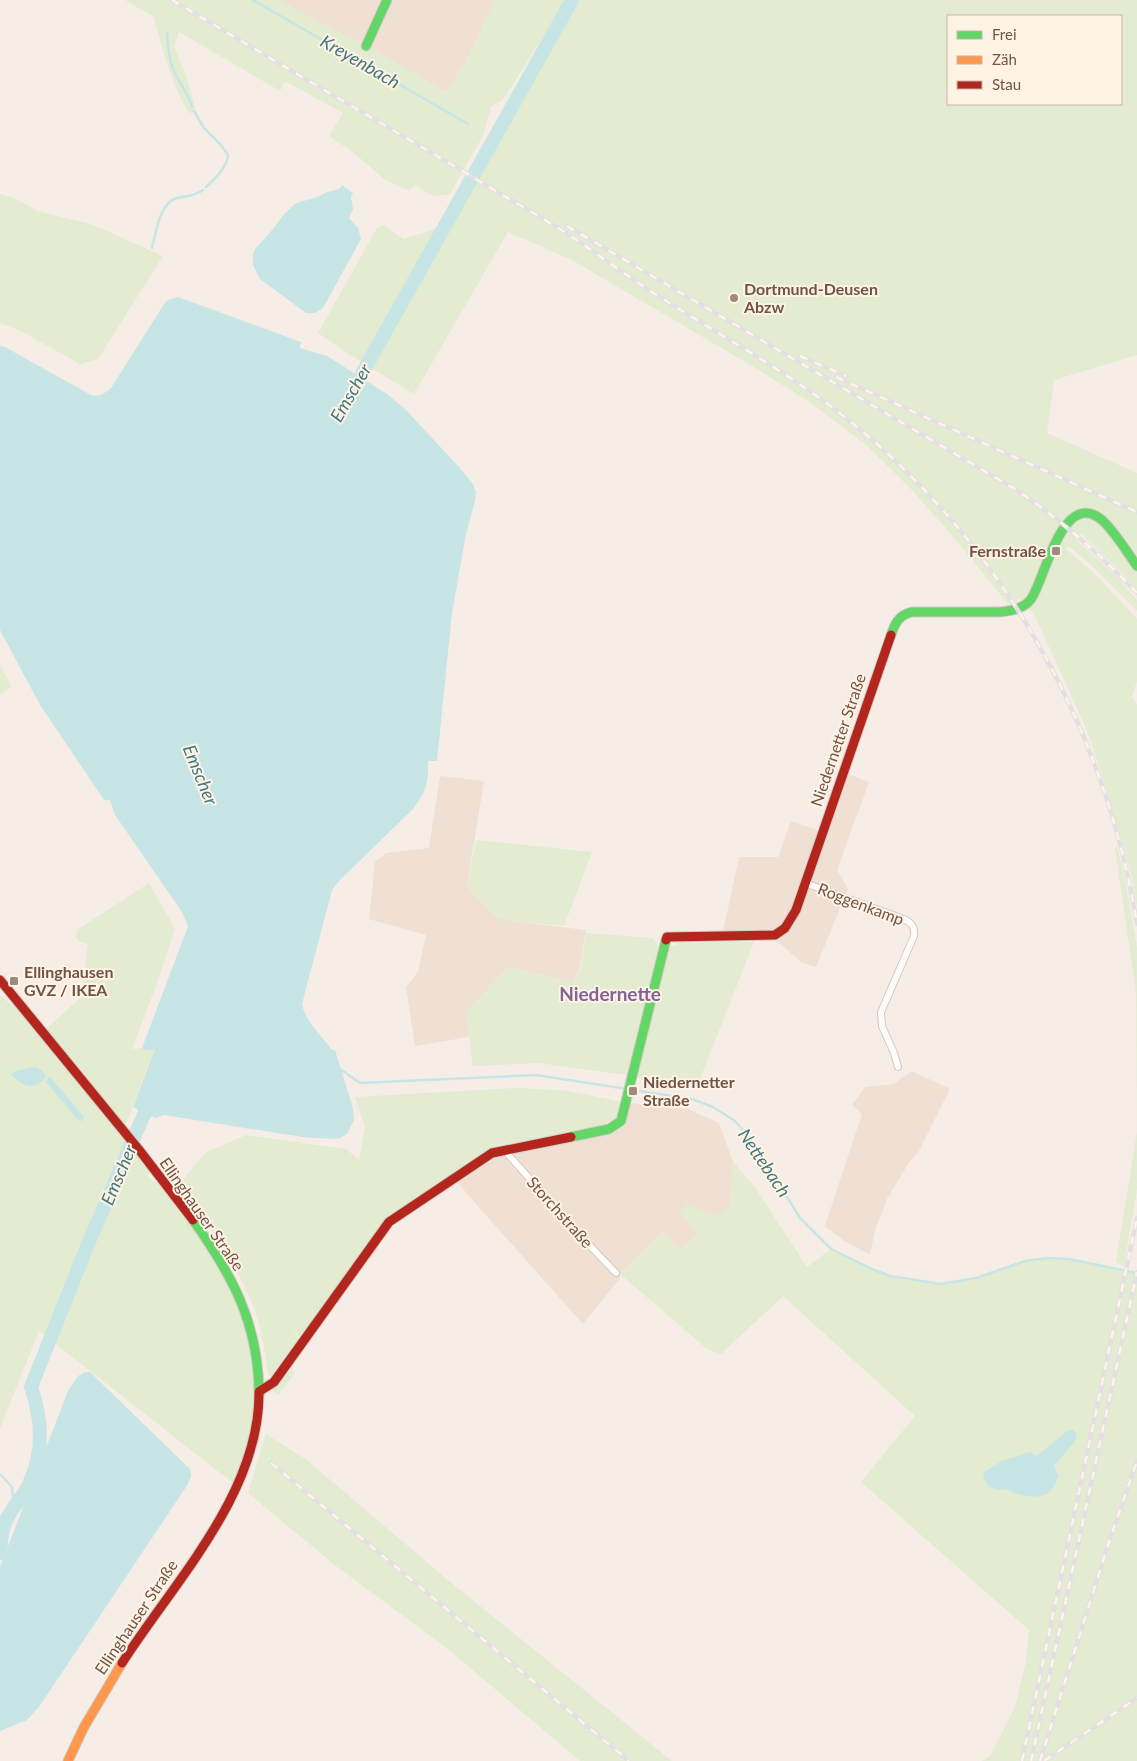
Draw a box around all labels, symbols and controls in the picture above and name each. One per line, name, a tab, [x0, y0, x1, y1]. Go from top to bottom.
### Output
legend	[947, 15, 1122, 105]
text: Frei	[992, 25, 1017, 43]
water label: Kreyenbach	[317, 30, 404, 93]
text: Zäh	[992, 50, 1017, 68]
text: Stau	[992, 75, 1021, 93]
place label: Dortmund-Deusen Abzw	[743, 279, 878, 316]
marker: Dortmund-Deusen Abzw	[728, 292, 740, 304]
water label: Emscher	[325, 359, 376, 425]
place label: Fernstraße	[969, 541, 1046, 560]
marker: Fernstraße	[1050, 545, 1062, 557]
street label: Niedernetter Straße	[806, 671, 869, 809]
water label: Emscher	[179, 741, 223, 809]
street label: Roggenkamp	[815, 878, 907, 929]
place label: Ellinghausen GVZ / IKEA	[24, 962, 113, 999]
marker: Ellinghausen GVZ / IKEA	[8, 975, 20, 987]
district label: Niedernette	[559, 982, 661, 1005]
place label: Niedernetter Straße	[643, 1072, 735, 1109]
marker: Niedernetter Straße	[627, 1085, 639, 1097]
water label: Nettebach	[734, 1124, 796, 1201]
water label: Emscher	[96, 1140, 141, 1208]
street label: Ellinghauser Straße	[156, 1153, 249, 1274]
street label: Storchstraße	[523, 1172, 597, 1251]
street label: Ellinghauser Straße	[90, 1556, 181, 1678]

